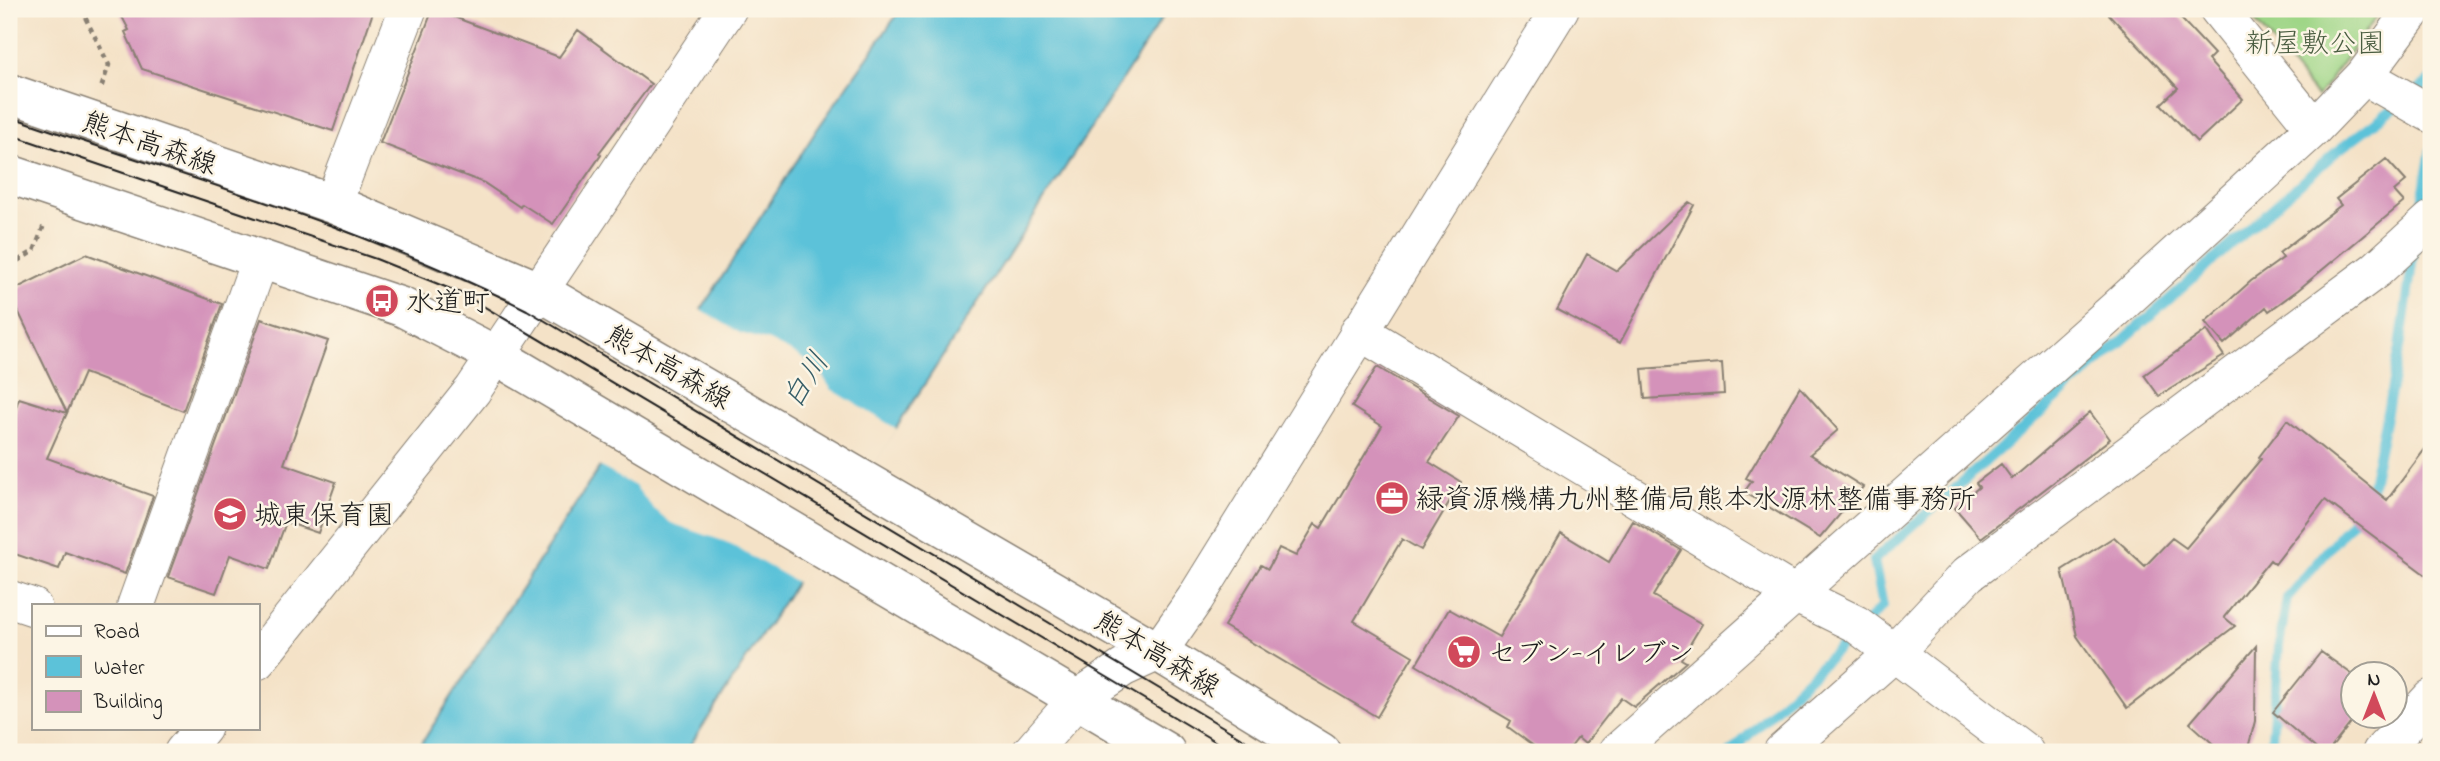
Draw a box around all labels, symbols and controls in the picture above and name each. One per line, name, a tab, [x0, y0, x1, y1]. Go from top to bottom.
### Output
park label: 新屋敷公園	[2245, 25, 2385, 66]
street label: 熊本高森線	[76, 103, 222, 187]
bus stop icon: 水道町	[363, 282, 401, 320]
place label: 水道町	[406, 284, 490, 325]
street label: 熊本高森線	[596, 316, 738, 422]
water label: 白川	[773, 344, 842, 419]
office icon: 緑資源機構九州整備局熊本水源林整備事務所	[1373, 479, 1411, 517]
place label: 緑資源機構九州整備局熊本水源林整備事務所	[1416, 481, 1976, 522]
school or university icon: 城東保育園	[211, 495, 249, 533]
place label: 城東保育園	[254, 497, 394, 538]
street label: 熊本高森線	[1086, 602, 1227, 710]
legend	[32, 604, 259, 730]
text: Road	[94, 618, 140, 648]
supermarket icon: セブン-イレブン	[1445, 633, 1483, 671]
place label: セブン-イレブン	[1488, 635, 1695, 676]
text: Water	[94, 654, 145, 684]
north arrow	[2338, 660, 2408, 730]
text: N	[2368, 667, 2381, 694]
text: Building	[93, 688, 163, 720]

